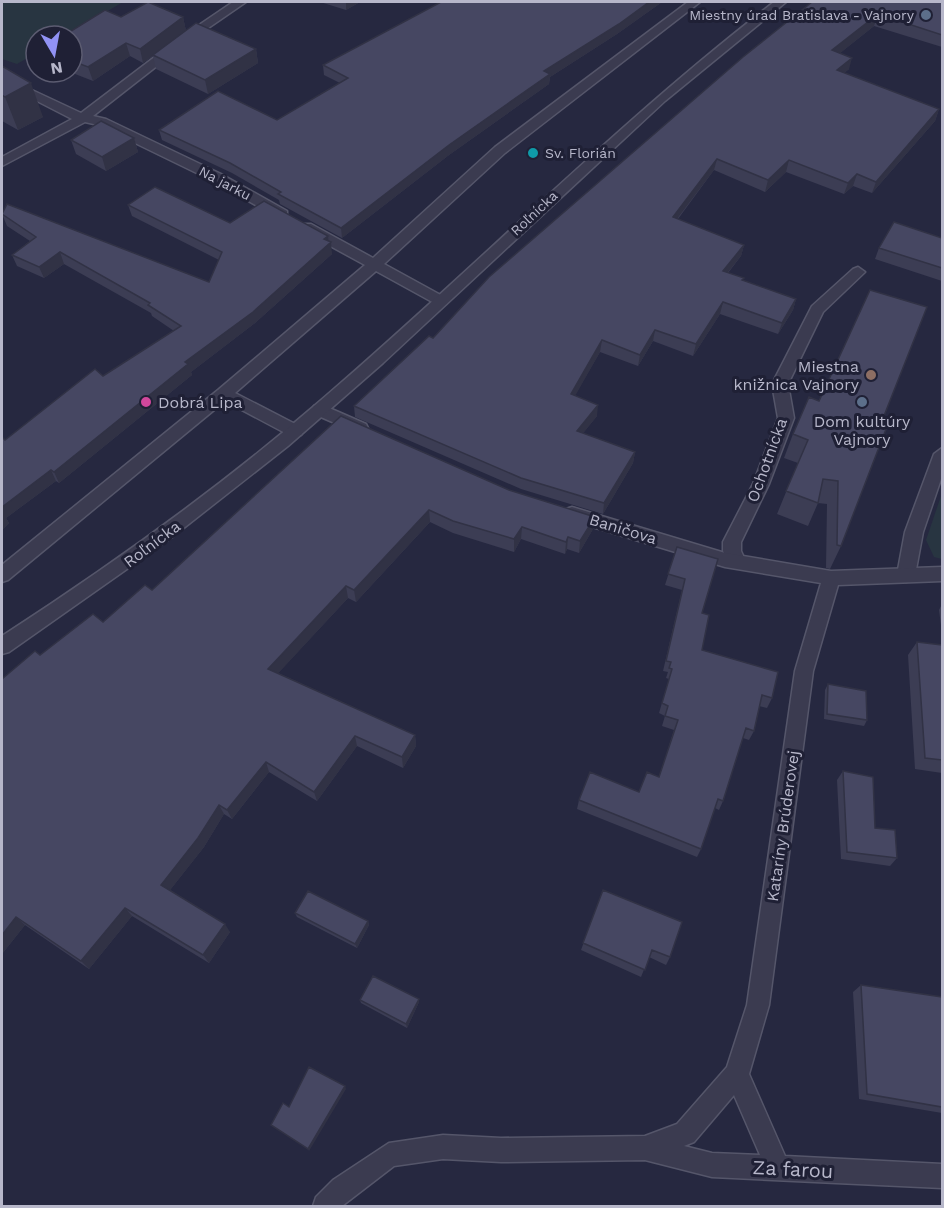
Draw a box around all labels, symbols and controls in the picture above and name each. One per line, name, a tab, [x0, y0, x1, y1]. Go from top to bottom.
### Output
place label: Miestny úrad Bratislava - Vajnory	[689, 7, 915, 23]
marker: Miestny úrad Bratislava - Vajnory	[919, 8, 933, 22]
north arrow	[24, 24, 84, 84]
text: N	[49, 58, 64, 79]
place label: Sv. Florián	[545, 145, 616, 161]
marker: Sv. Florián	[526, 146, 540, 160]
street label: Na jarku	[196, 163, 254, 203]
street label: Roľnícka	[507, 187, 561, 239]
place label: Miestna knižnica Vajnory	[733, 357, 860, 394]
marker: Miestna knižnica Vajnory	[864, 368, 878, 382]
place label: Dobrá Lipa	[158, 393, 243, 412]
marker: Dobrá Lipa	[139, 395, 153, 409]
marker: Dom kultúry Vajnory	[855, 395, 869, 409]
place label: Dom kultúry Vajnory	[814, 412, 911, 449]
street label: Ochotnícka	[743, 415, 791, 505]
street label: Baničova	[587, 510, 659, 548]
street label: Roľnícka	[120, 517, 184, 571]
street label: Kataríny Brúderovej	[763, 749, 803, 903]
street label: Za farou	[752, 1155, 834, 1183]

